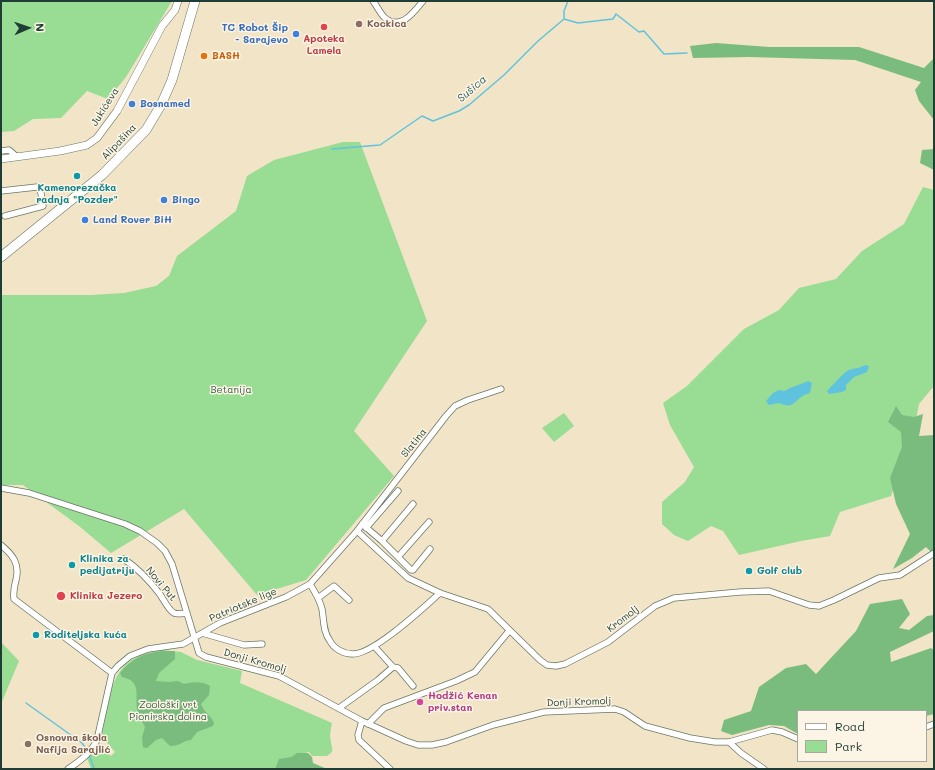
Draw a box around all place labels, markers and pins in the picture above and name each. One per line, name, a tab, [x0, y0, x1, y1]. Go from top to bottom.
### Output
place label: Kockica	[367, 18, 407, 30]
marker: Kockica	[354, 19, 364, 29]
place label: TC Robot Šip - Sarajevo	[222, 22, 288, 46]
marker: Apoteka Lamela	[319, 22, 329, 32]
marker: TC Robot Šip - Sarajevo	[291, 29, 301, 39]
place label: Apoteka Lamela	[303, 33, 345, 56]
place label: BASH	[212, 50, 240, 62]
marker: BASH	[199, 51, 209, 61]
place label: Bosnamed	[140, 98, 190, 110]
marker: Bosnamed	[127, 99, 137, 109]
marker: Kamenorezačka radnja "Pozder"	[72, 171, 82, 181]
place label: Kamenorezačka radnja "Pozder"	[36, 182, 118, 206]
place label: Bingo	[172, 194, 200, 206]
marker: Bingo	[159, 195, 169, 205]
place label: Land Rover BiH	[93, 214, 172, 226]
marker: Land Rover BiH	[80, 215, 90, 225]
place label: Klinika za pedijatriju	[80, 553, 134, 576]
marker: Klinika za pedijatriju	[67, 560, 77, 570]
place label: Golf club	[757, 565, 802, 577]
marker: Golf club	[744, 566, 754, 576]
marker: Klinika Jezero	[55, 590, 67, 602]
place label: Klinika Jezero	[70, 590, 142, 602]
place label: Roditeljska kuća	[44, 629, 127, 641]
marker: Roditeljska kuća	[31, 630, 41, 640]
place label: Hodžić Kenan priv.stan	[428, 690, 497, 714]
marker: Hodžić Kenan priv.stan	[415, 697, 425, 707]
place label: Osnovna škola Nafija Sarajlić	[36, 732, 110, 756]
marker: Osnovna škola Nafija Sarajlić	[23, 739, 33, 749]

